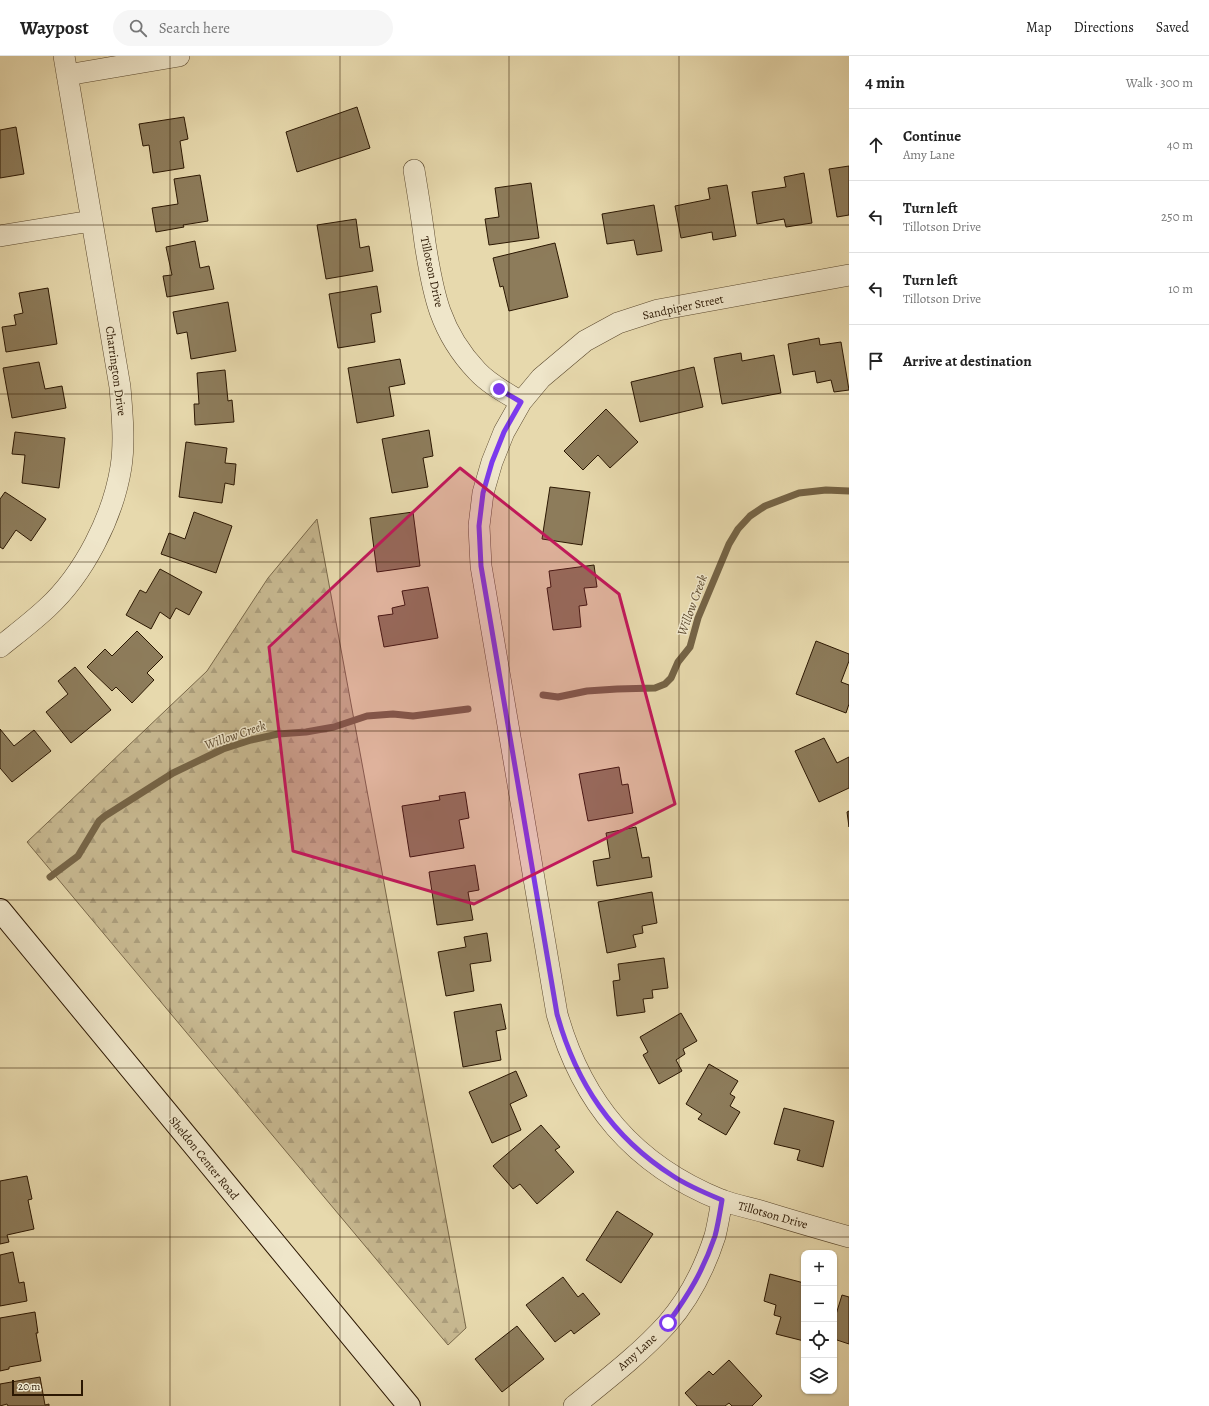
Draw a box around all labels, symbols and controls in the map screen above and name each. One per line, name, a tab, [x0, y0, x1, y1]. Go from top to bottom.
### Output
search box	[113, 10, 393, 46]
text: Waypost	[20, 15, 89, 41]
icon: search	[127, 17, 149, 39]
text: Search here	[159, 18, 230, 38]
text: Map	[1026, 18, 1052, 37]
text: Directions	[1074, 18, 1134, 37]
text: Saved	[1156, 18, 1189, 37]
text: 4 min	[865, 71, 905, 94]
text: Walk · 300 m	[1126, 74, 1193, 91]
text: Continue	[903, 126, 961, 146]
icon: ahead	[865, 134, 887, 156]
text: 40 m	[1167, 136, 1193, 153]
text: Amy Lane	[903, 146, 955, 163]
text: Turn left	[903, 198, 958, 218]
icon: left	[865, 206, 887, 228]
text: 250 m	[1161, 208, 1193, 225]
text: Tillotson Drive	[903, 218, 981, 235]
street label: Tillotson Drive	[417, 235, 447, 309]
text: Turn left	[903, 270, 958, 290]
icon: left	[865, 278, 887, 300]
text: 10 m	[1168, 280, 1193, 297]
text: Tillotson Drive	[903, 290, 981, 307]
street label: Sandpiper Street	[641, 291, 725, 323]
street label: Charrington Drive	[102, 325, 130, 417]
icon: arrive	[865, 350, 887, 372]
text: Arrive at destination	[903, 351, 1032, 371]
route end	[490, 380, 508, 398]
water label: Willow Creek	[673, 572, 711, 638]
water label: Willow Creek	[202, 717, 268, 753]
street label: Sheldon Center Road	[165, 1113, 243, 1203]
street label: Tillotson Drive	[736, 1197, 810, 1233]
map controls	[801, 1250, 837, 1394]
button: +	[801, 1250, 837, 1286]
button: −	[801, 1286, 837, 1322]
route start	[659, 1314, 677, 1332]
button: locate	[801, 1322, 837, 1358]
street label: Amy Lane	[613, 1330, 660, 1375]
button: layers	[801, 1358, 837, 1394]
scale bar	[12, 1378, 83, 1397]
text: 20 m	[18, 1379, 40, 1394]

